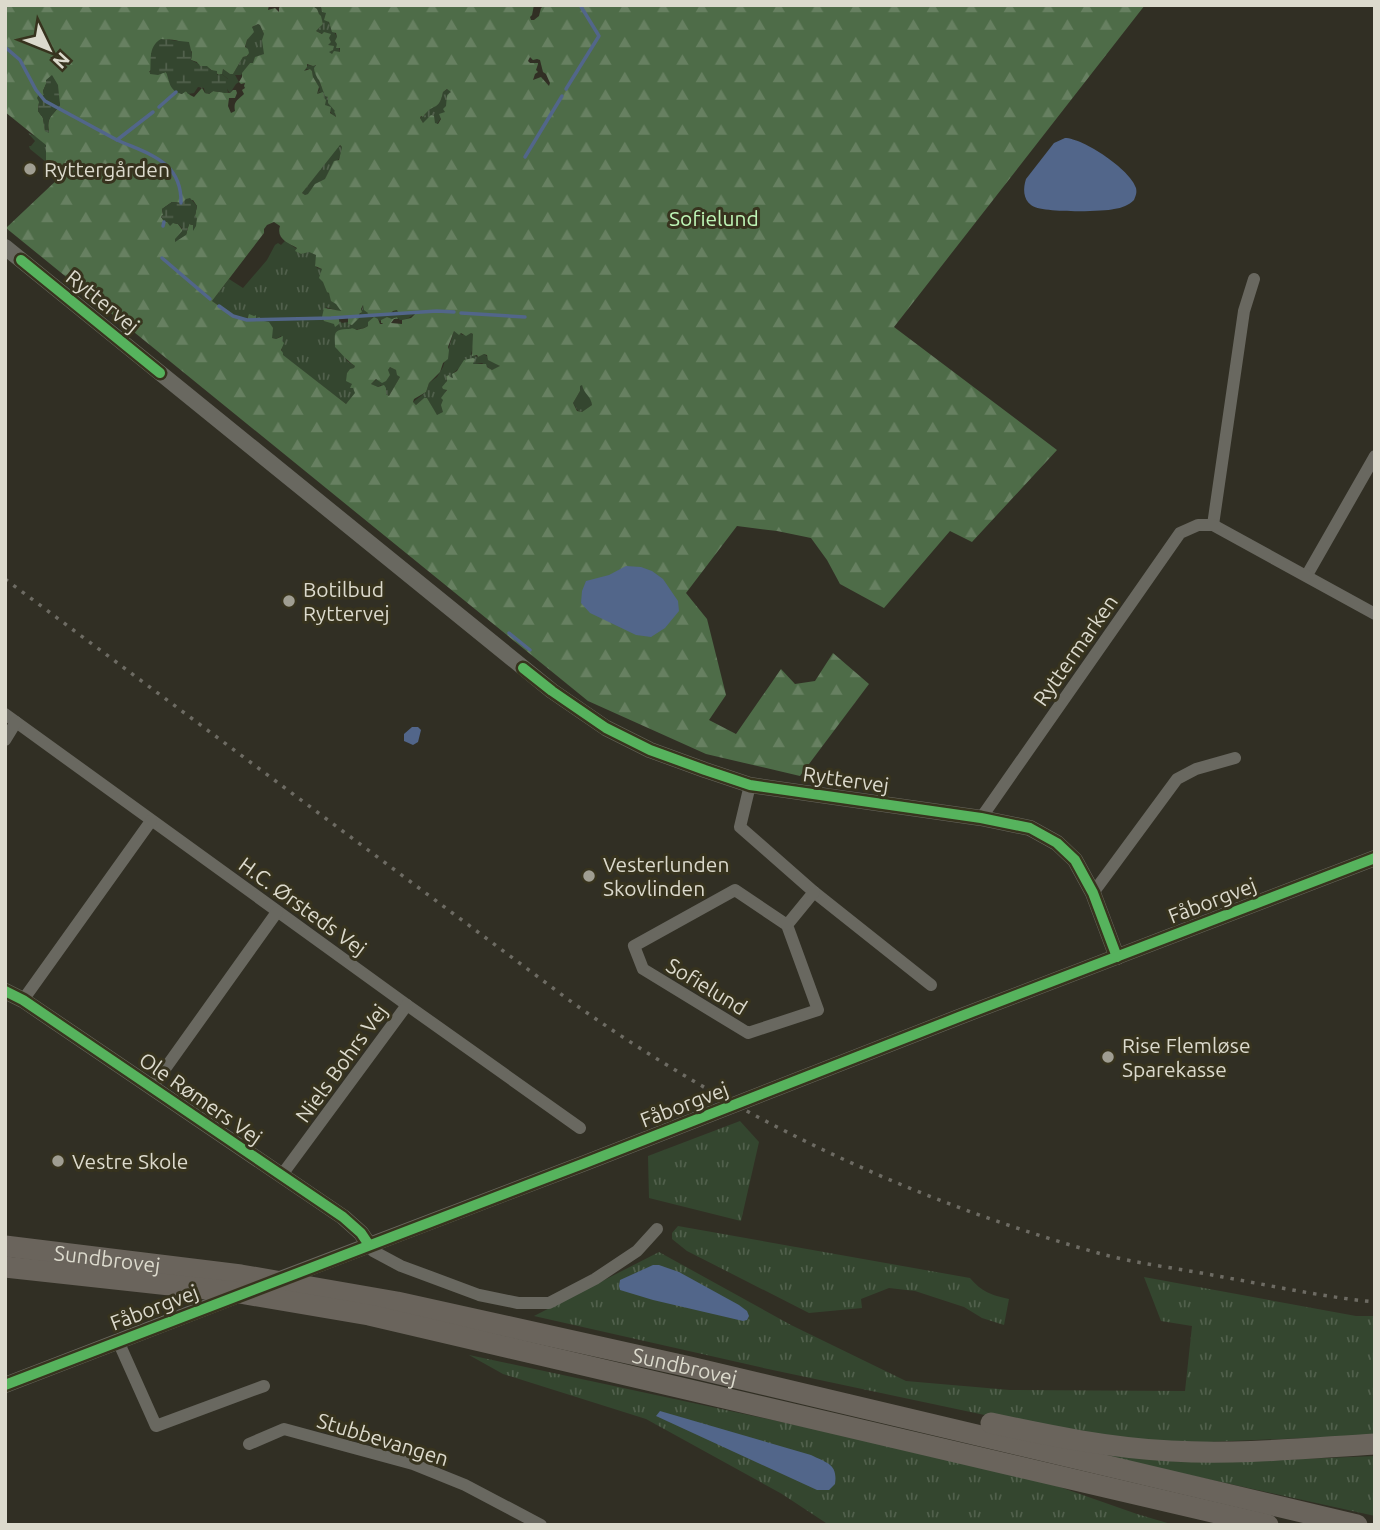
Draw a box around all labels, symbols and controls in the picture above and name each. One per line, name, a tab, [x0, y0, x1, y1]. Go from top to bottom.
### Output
north arrow	[14, 14, 84, 84]
text: N	[49, 48, 74, 73]
place label: Ryttergården	[44, 157, 170, 181]
marker: Ryttergården	[22, 161, 38, 177]
park label: Sofielund	[669, 206, 759, 230]
street label: Ryttervej	[62, 264, 144, 338]
place label: Botilbud Ryttervej	[303, 577, 390, 625]
street label: Ryttermarken	[1028, 590, 1122, 710]
marker: Botilbud Ryttervej	[281, 593, 297, 609]
street label: Ryttervej	[801, 761, 891, 797]
street label: H.C. Ørsteds Vej	[235, 852, 371, 960]
place label: Vesterlunden Skovlinden	[603, 852, 729, 900]
marker: Vesterlunden Skovlinden	[581, 868, 597, 884]
street label: Fåborgvej	[1165, 872, 1259, 928]
street label: Sofielund	[662, 953, 752, 1019]
street label: Niels Bohrs Vej	[290, 999, 392, 1127]
place label: Rise Flemløse Sparekasse	[1122, 1033, 1250, 1081]
street label: Ole Rømers Vej	[135, 1047, 267, 1149]
marker: Rise Flemløse Sparekasse	[1100, 1049, 1116, 1065]
street label: Fåborgvej	[637, 1076, 731, 1132]
place label: Vestre Skole	[72, 1149, 188, 1173]
marker: Vestre Skole	[50, 1153, 66, 1169]
street label: Sundbrovej	[53, 1240, 162, 1277]
street label: Fåborgvej	[107, 1279, 201, 1335]
street label: Sundbrovej	[630, 1343, 740, 1390]
street label: Stubbevangen	[314, 1408, 452, 1470]

